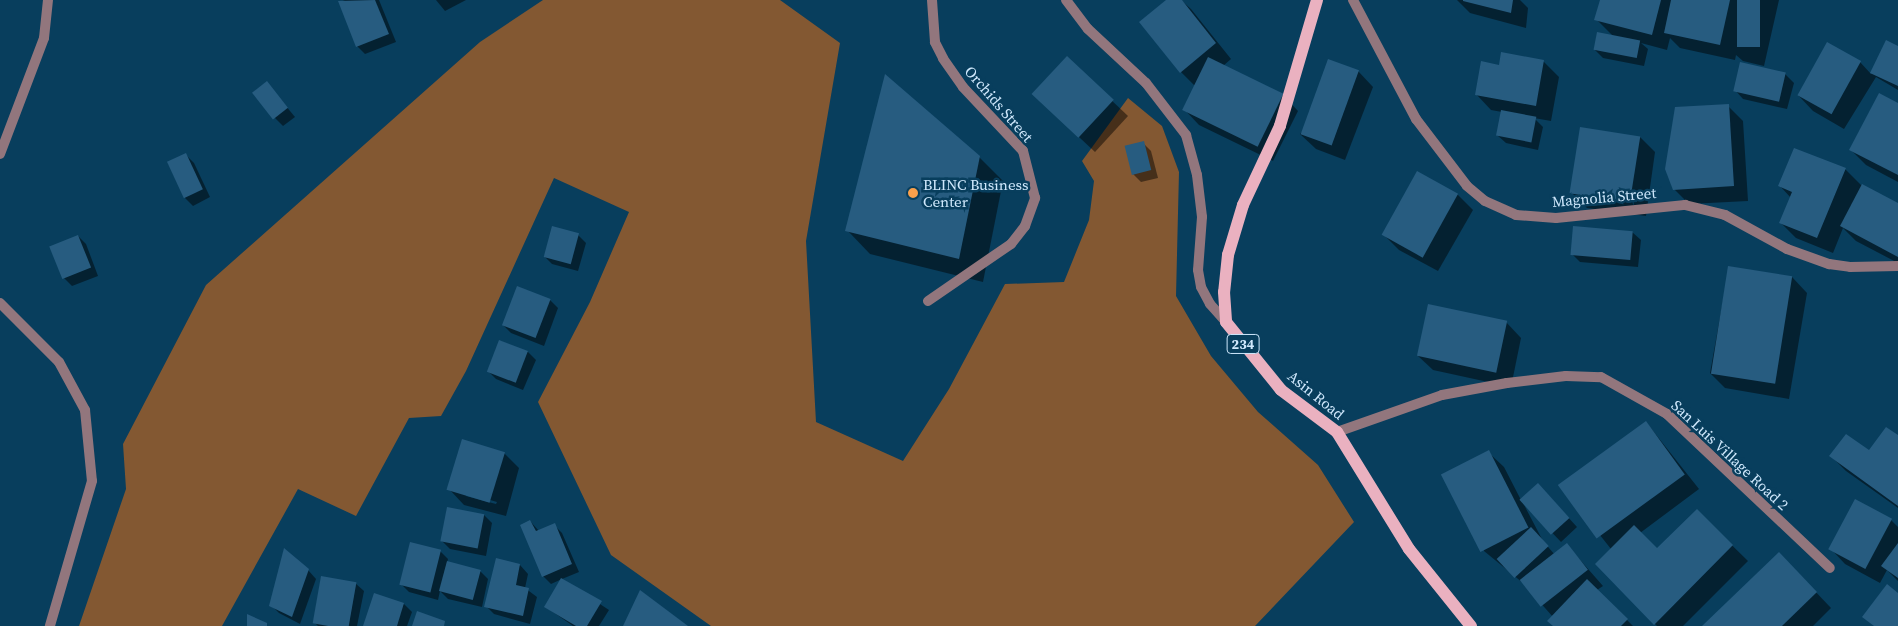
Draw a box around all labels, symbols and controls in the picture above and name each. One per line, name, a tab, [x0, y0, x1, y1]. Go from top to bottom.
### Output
street label: Orchids Street	[961, 62, 1037, 146]
place label: BLINC Business Center	[923, 175, 1029, 210]
street label: Magnolia Street	[1551, 183, 1657, 211]
marker: BLINC Business Center	[907, 187, 919, 199]
road number: 234	[1226, 332, 1260, 356]
street label: Asin Road	[1284, 367, 1348, 423]
street label: San Luis Village Road 2	[1668, 396, 1792, 514]

